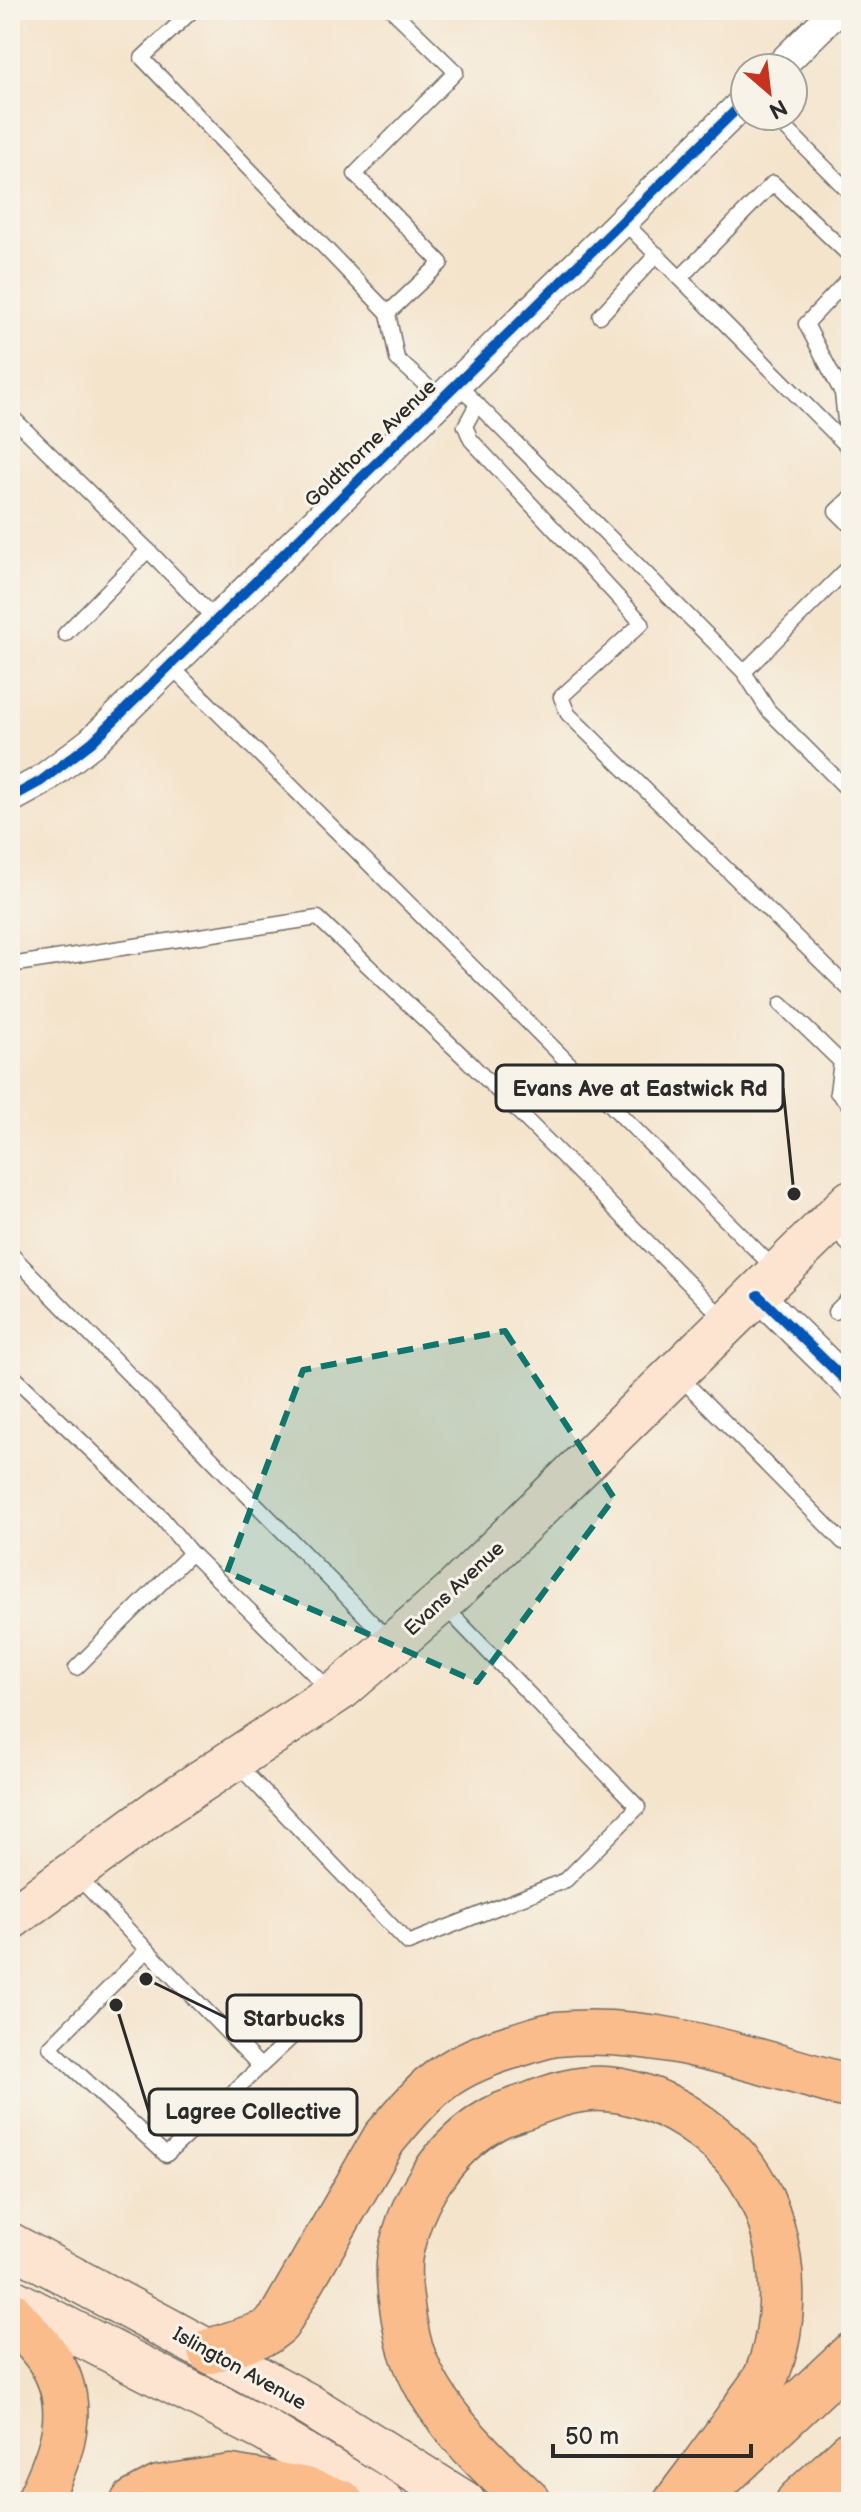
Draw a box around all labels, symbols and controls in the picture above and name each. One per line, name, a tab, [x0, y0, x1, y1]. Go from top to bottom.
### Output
north arrow	[729, 52, 809, 132]
text: N	[764, 93, 791, 124]
street label: Goldthorne Avenue	[300, 375, 442, 513]
callout: Evans Ave at Eastwick Rd	[496, 1065, 783, 1111]
text: Evans Ave at Eastwick Rd	[512, 1076, 768, 1103]
street label: Evans Avenue	[400, 1536, 510, 1641]
callout: Starbucks	[227, 1995, 361, 2041]
text: Starbucks	[243, 2006, 345, 2033]
callout: Lagree Collective	[149, 2089, 357, 2135]
text: Lagree Collective	[165, 2099, 341, 2126]
street label: Islington Avenue	[169, 2322, 311, 2415]
scale bar	[553, 2408, 751, 2458]
text: 50 m	[565, 2422, 619, 2451]

